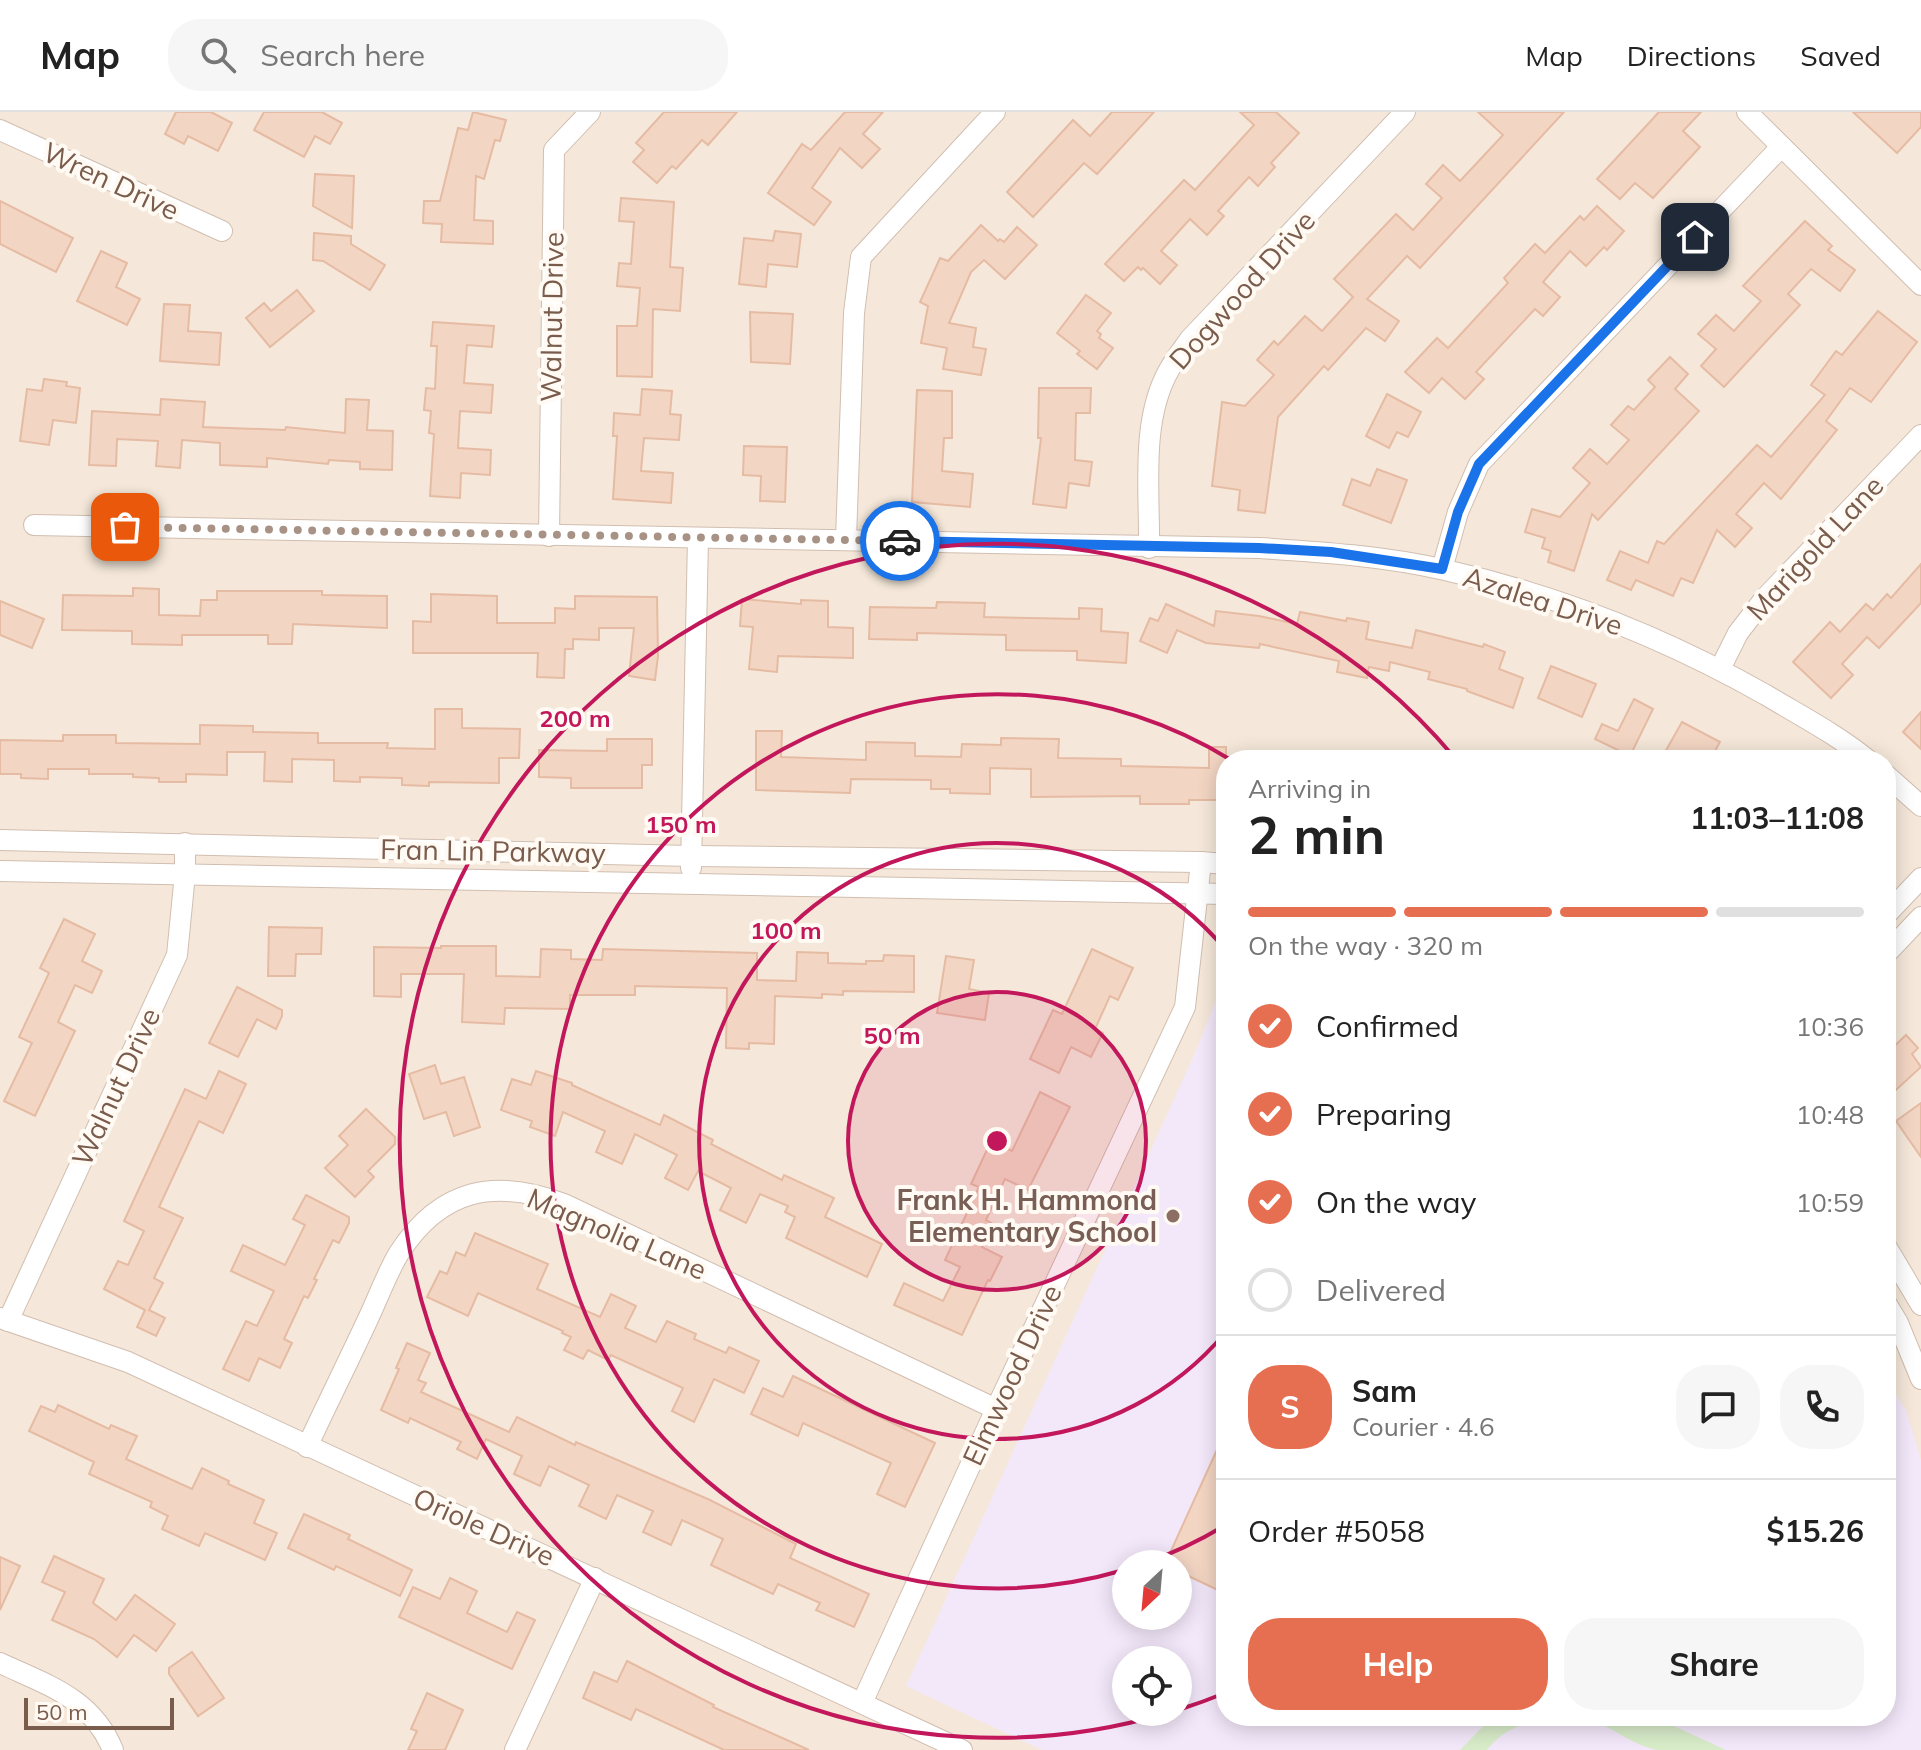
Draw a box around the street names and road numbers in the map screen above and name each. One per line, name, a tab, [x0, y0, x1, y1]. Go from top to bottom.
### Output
street label: Wren Drive	[38, 134, 185, 227]
street label: Dogwood Drive	[1161, 203, 1322, 376]
street label: Walnut Drive	[533, 232, 570, 402]
street label: Marigold Lane	[1739, 468, 1891, 627]
street label: Azalea Drive	[1459, 558, 1627, 643]
street label: Fran Lin Parkway	[380, 831, 606, 870]
street label: Walnut Drive	[64, 1002, 167, 1171]
street label: Magnolia Lane	[522, 1180, 712, 1287]
street label: Elmwood Drive	[954, 1279, 1069, 1471]
street label: Oriole Drive	[408, 1480, 560, 1573]

